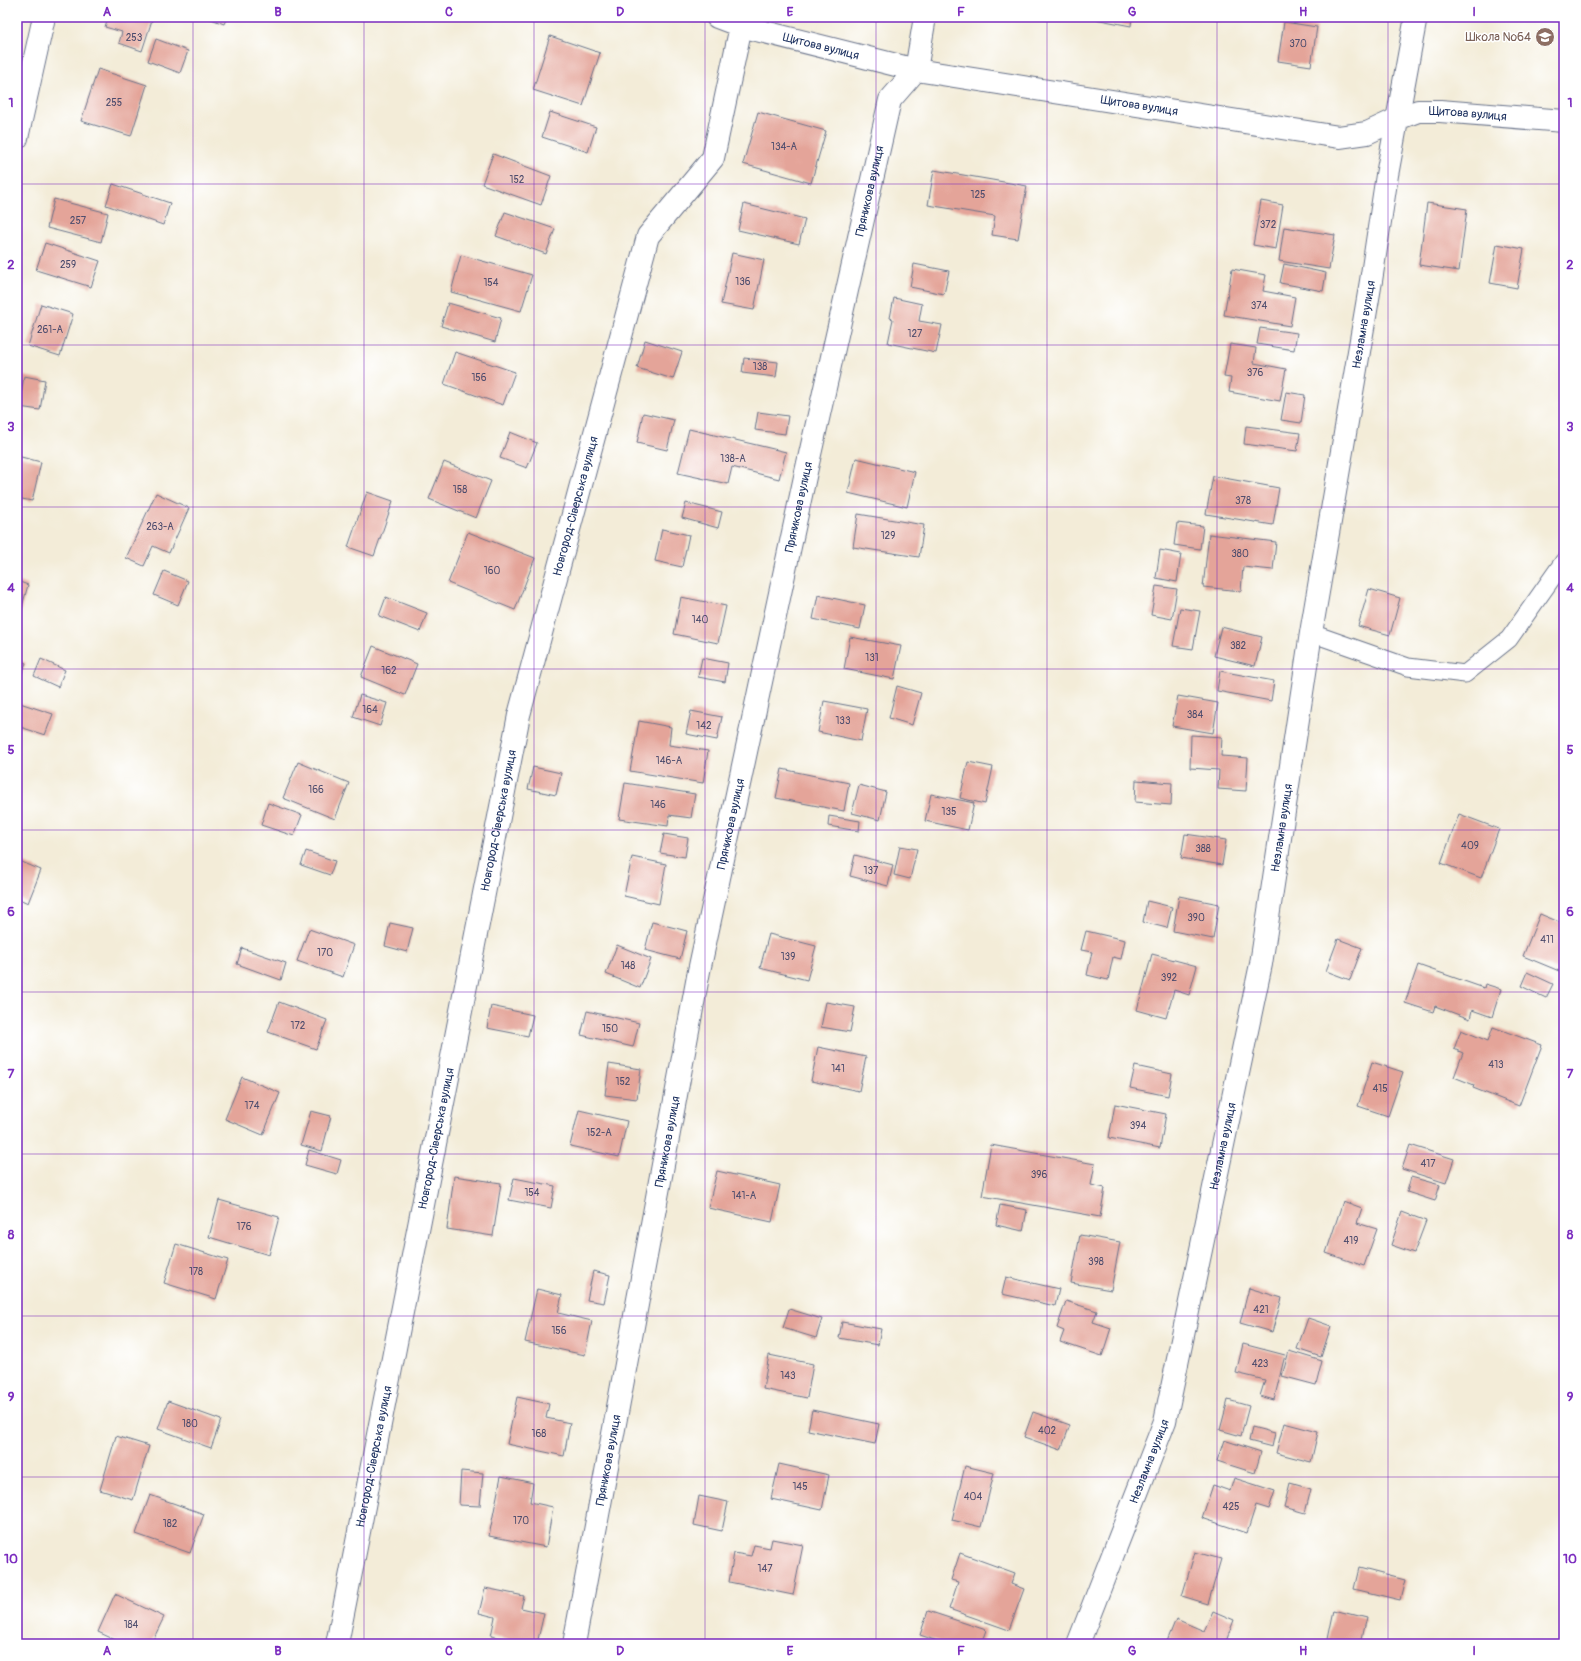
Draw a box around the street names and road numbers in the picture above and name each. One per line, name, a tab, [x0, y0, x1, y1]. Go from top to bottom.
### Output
street label: Щитова вулиця	[781, 29, 861, 63]
street label: Щитова вулиця	[1099, 92, 1179, 119]
street label: Щитова вулиця	[1429, 103, 1508, 124]
street label: Пряникова вулиця	[852, 144, 887, 238]
street label: Незламна вулиця	[1349, 279, 1379, 370]
street label: Новгород-Сіверська вулиця	[549, 434, 601, 578]
street label: Пряникова вулиця	[781, 460, 816, 554]
street label: Новгород-Сіверська вулиця	[477, 748, 520, 893]
street label: Пряникова вулиця	[714, 777, 748, 871]
street label: Незламна вулиця	[1267, 782, 1296, 873]
street label: Новгород-Сіверська вулиця	[415, 1066, 457, 1211]
street label: Пряникова вулиця	[651, 1094, 683, 1188]
street label: Незламна вулиця	[1206, 1101, 1239, 1192]
street label: Новгород-Сіверська вулиця	[353, 1384, 395, 1529]
street label: Пряникова вулиця	[592, 1413, 624, 1507]
street label: Незламна вулиця	[1126, 1417, 1173, 1506]

